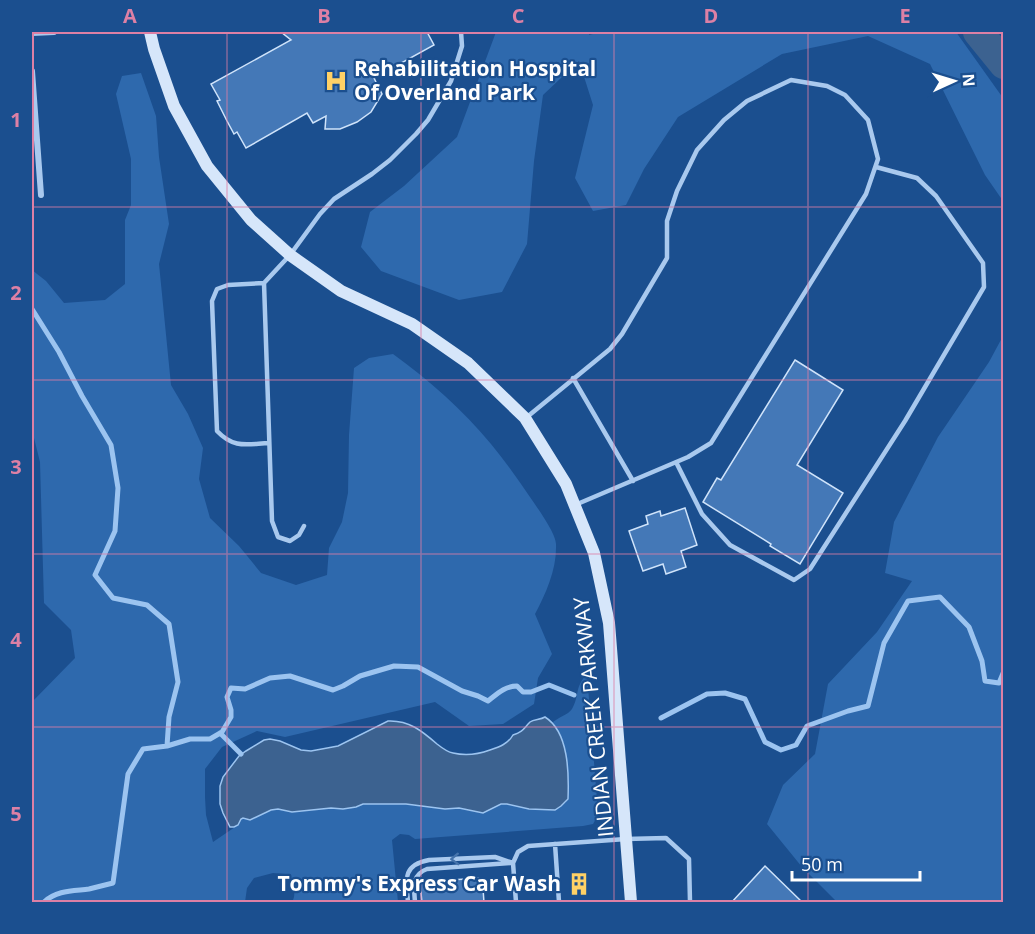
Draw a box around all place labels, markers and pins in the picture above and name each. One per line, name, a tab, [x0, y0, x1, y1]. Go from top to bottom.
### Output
place label: Rehabilitation Hospital Of Overland Park	[354, 54, 596, 106]
hospital icon: Rehabilitation Hospital Of Overland Park	[323, 68, 349, 94]
place label: Tommy's Express Car Wash	[277, 869, 561, 897]
building icon: Tommy's Express Car Wash	[566, 871, 592, 897]

